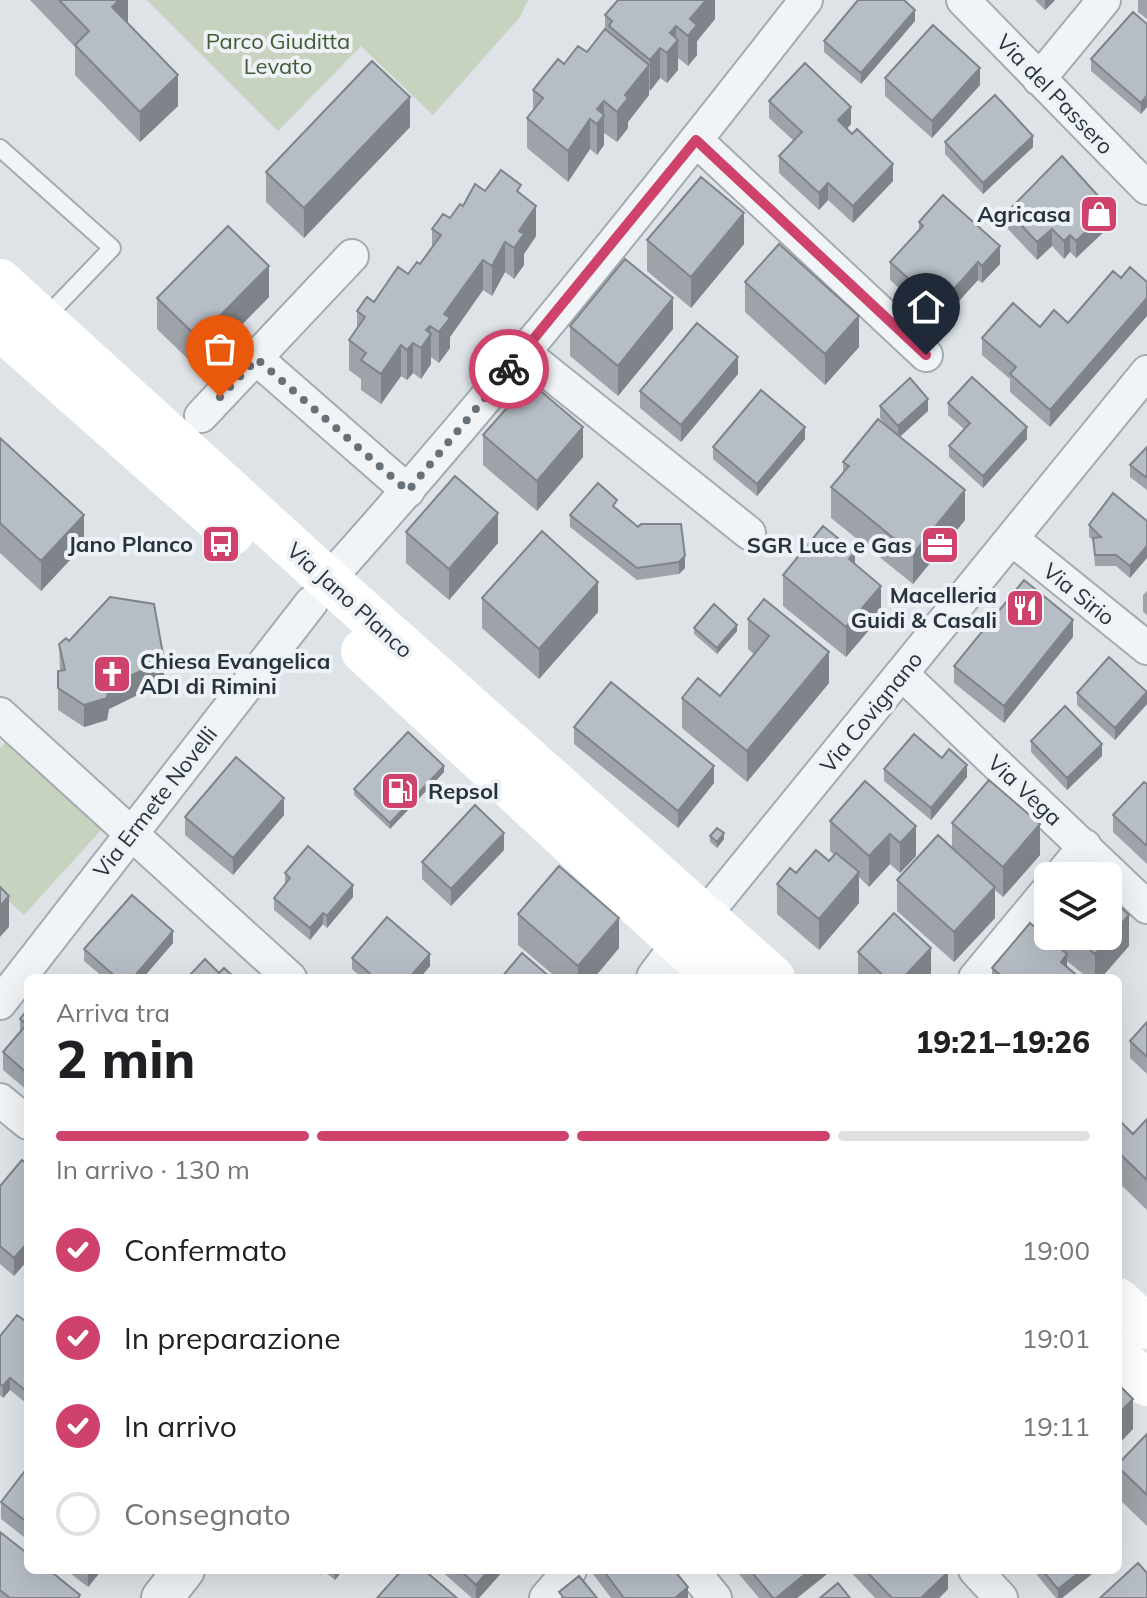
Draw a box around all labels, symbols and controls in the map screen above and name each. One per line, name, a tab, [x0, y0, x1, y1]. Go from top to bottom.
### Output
park label: Parco Giuditta Levato	[206, 27, 350, 80]
street label: Via del Passero	[990, 28, 1120, 160]
shop icon: Agricasa	[1078, 193, 1120, 235]
place label: Agricasa	[977, 200, 1071, 228]
pin	[892, 273, 960, 355]
icon: home	[904, 285, 948, 329]
pin	[186, 315, 254, 397]
icon: bag	[198, 327, 242, 371]
courier	[469, 329, 549, 409]
icon: bike	[487, 347, 531, 391]
bus stop icon: Jano Planco	[200, 523, 242, 565]
office icon: SGR Luce e Gas	[919, 524, 961, 566]
place label: Jano Planco	[68, 530, 193, 558]
place label: SGR Luce e Gas	[747, 531, 912, 559]
street label: Via Jano Planco	[281, 536, 419, 664]
street label: Via Sirio	[1037, 557, 1121, 631]
place label: Macelleria Guidi & Casali	[851, 581, 997, 634]
restaurant icon: Macelleria Guidi & Casali	[1004, 587, 1046, 629]
street label: Via Covignano	[814, 646, 928, 778]
place label: Chiesa Evangelica ADI di Rimini	[140, 647, 330, 700]
church icon: Chiesa Evangelica ADI di Rimini	[91, 653, 133, 695]
street label: Via Ermete Novelli	[87, 720, 223, 884]
street label: Via Vega	[982, 748, 1068, 832]
fuel station icon: Repsol	[379, 770, 421, 812]
place label: Repsol	[428, 777, 499, 805]
map controls	[1034, 862, 1122, 950]
button: layers	[1034, 862, 1122, 950]
text: Arriva tra	[56, 996, 170, 1029]
text: 19:21–19:26	[915, 1023, 1090, 1061]
text: 2 min	[56, 1026, 195, 1091]
text: In arrivo · 130 m	[56, 1153, 250, 1186]
icon: check	[56, 1228, 100, 1272]
text: Confermato	[124, 1231, 287, 1269]
text: 19:00	[1022, 1234, 1090, 1267]
icon: check	[56, 1316, 100, 1360]
text: In preparazione	[124, 1319, 341, 1357]
text: 19:01	[1022, 1322, 1090, 1355]
icon: check	[56, 1404, 100, 1448]
text: In arrivo	[124, 1407, 237, 1445]
text: 19:11	[1022, 1410, 1090, 1443]
text: Consegnato	[124, 1495, 291, 1533]

